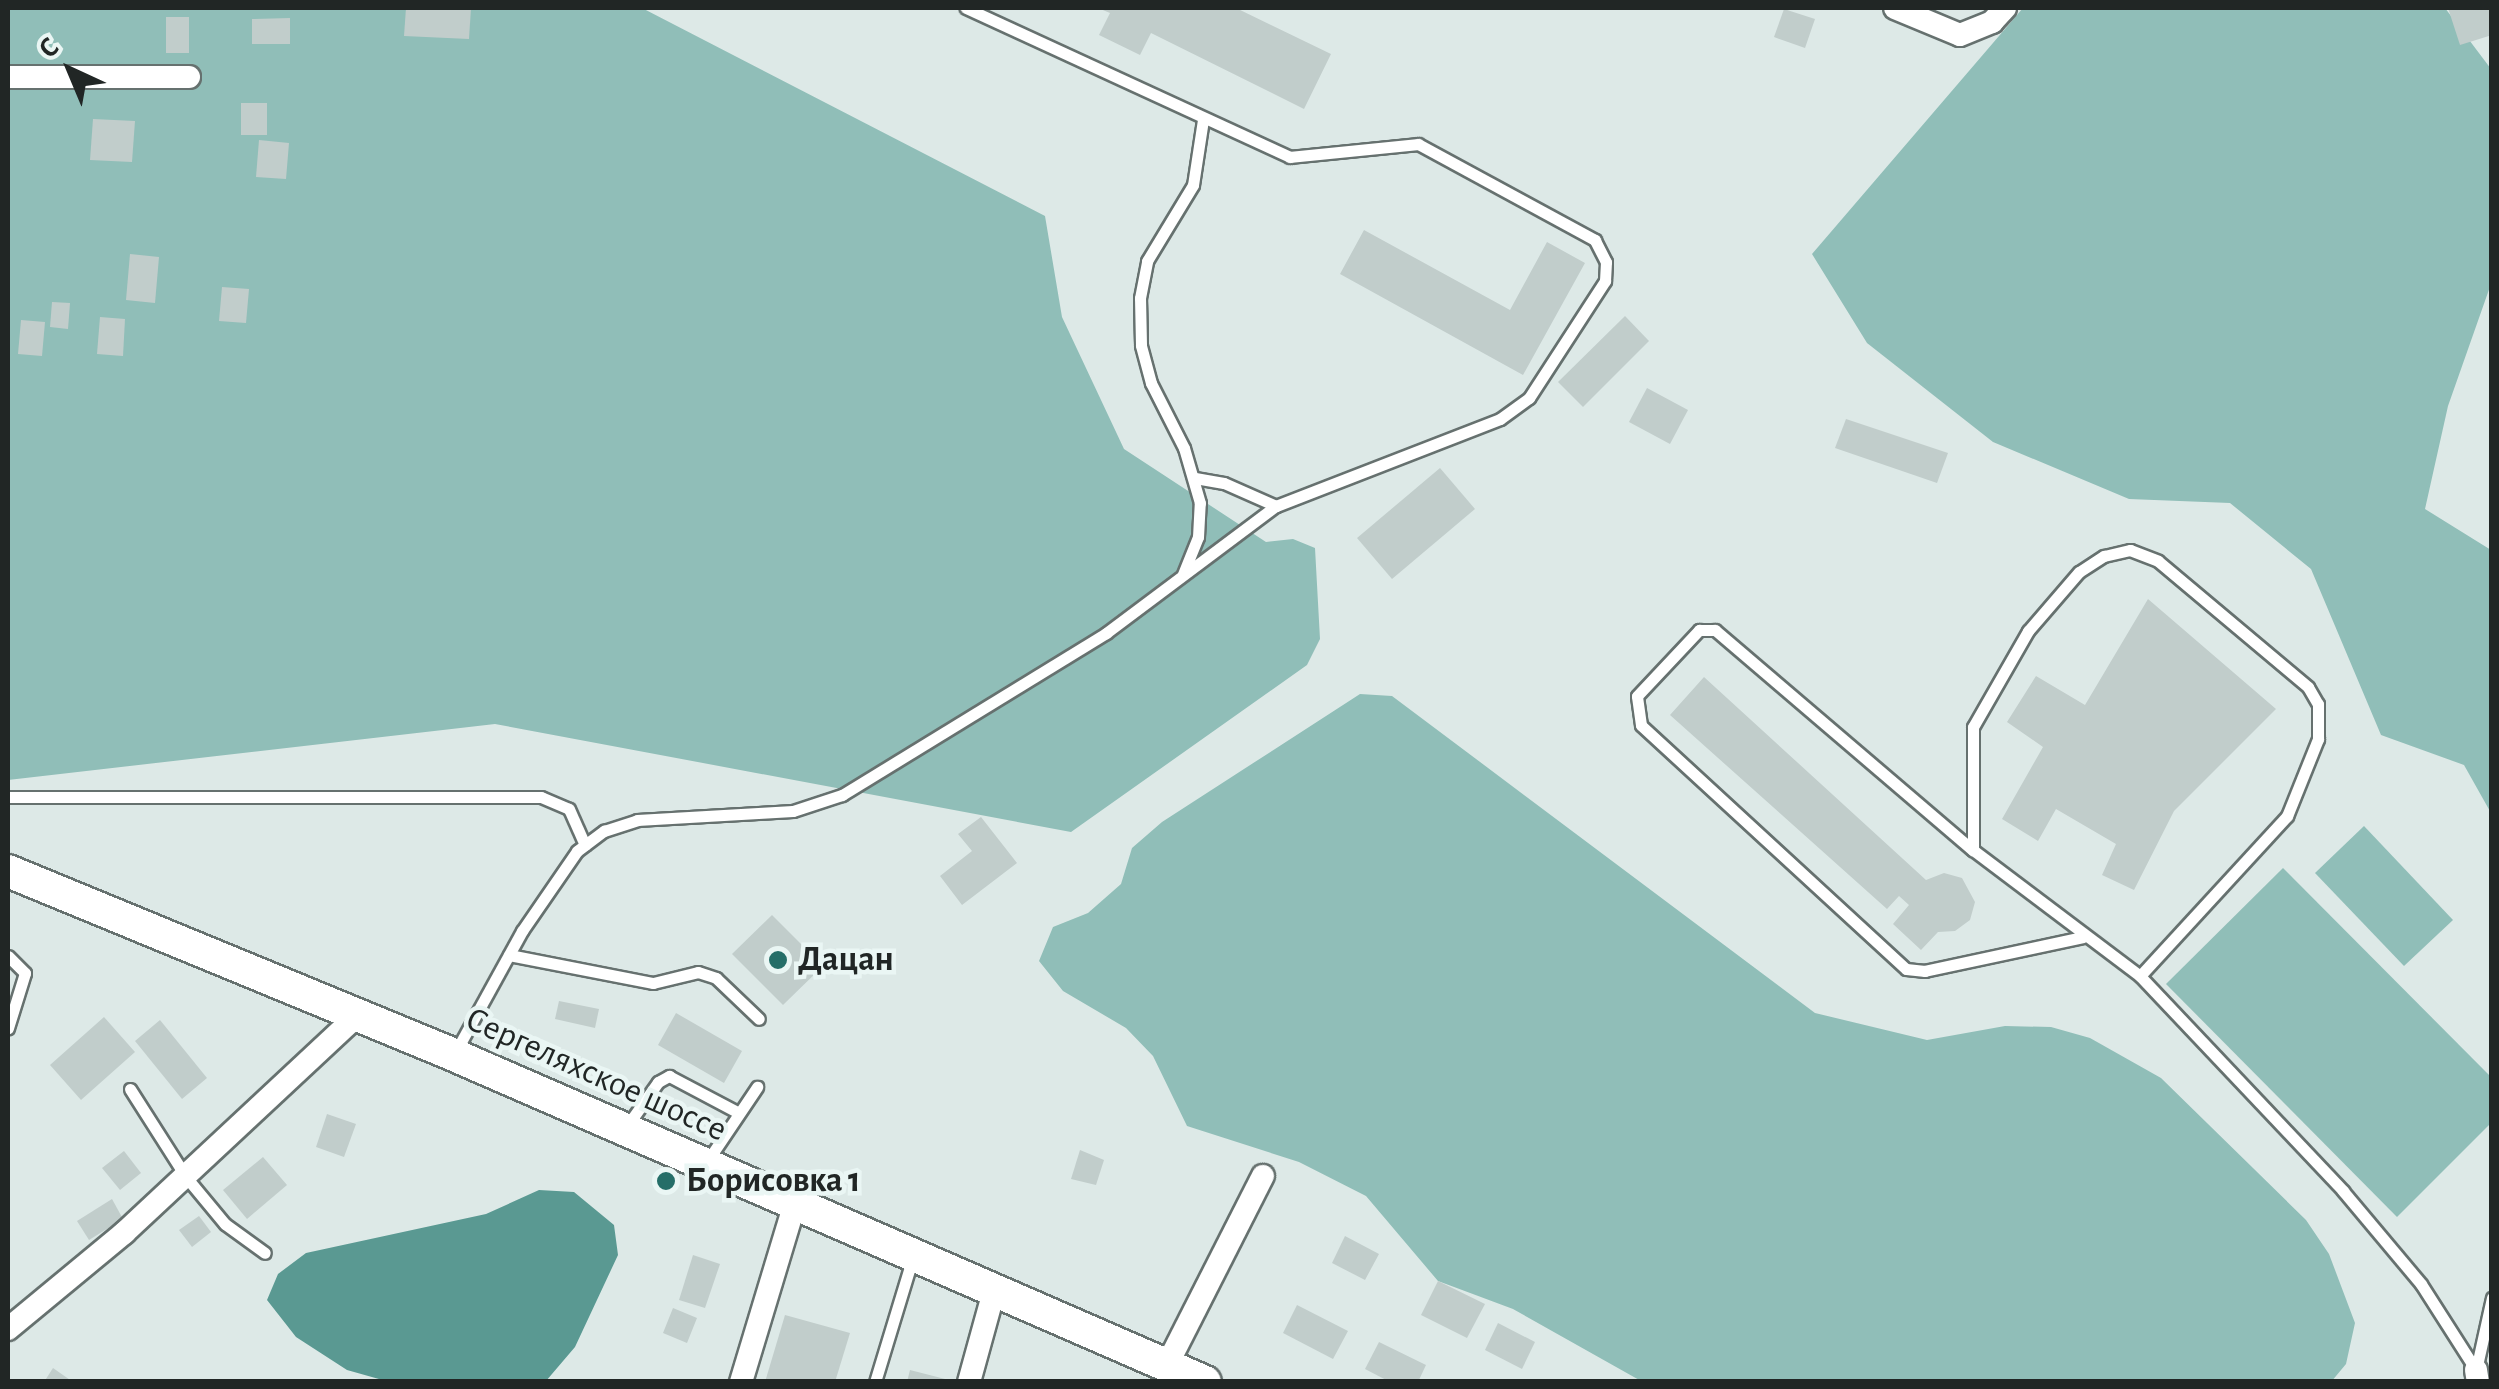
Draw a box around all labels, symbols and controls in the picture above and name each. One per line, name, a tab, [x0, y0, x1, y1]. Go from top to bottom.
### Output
north arrow	[20, 20, 120, 120]
text: С	[34, 33, 64, 64]
place label: Дацан	[798, 939, 894, 981]
marker: Дацан	[767, 949, 789, 971]
street label: Сергеляхское шоссе	[459, 999, 733, 1151]
place label: Борисовка 1	[686, 1160, 861, 1202]
marker: Борисовка 1	[655, 1170, 677, 1192]

